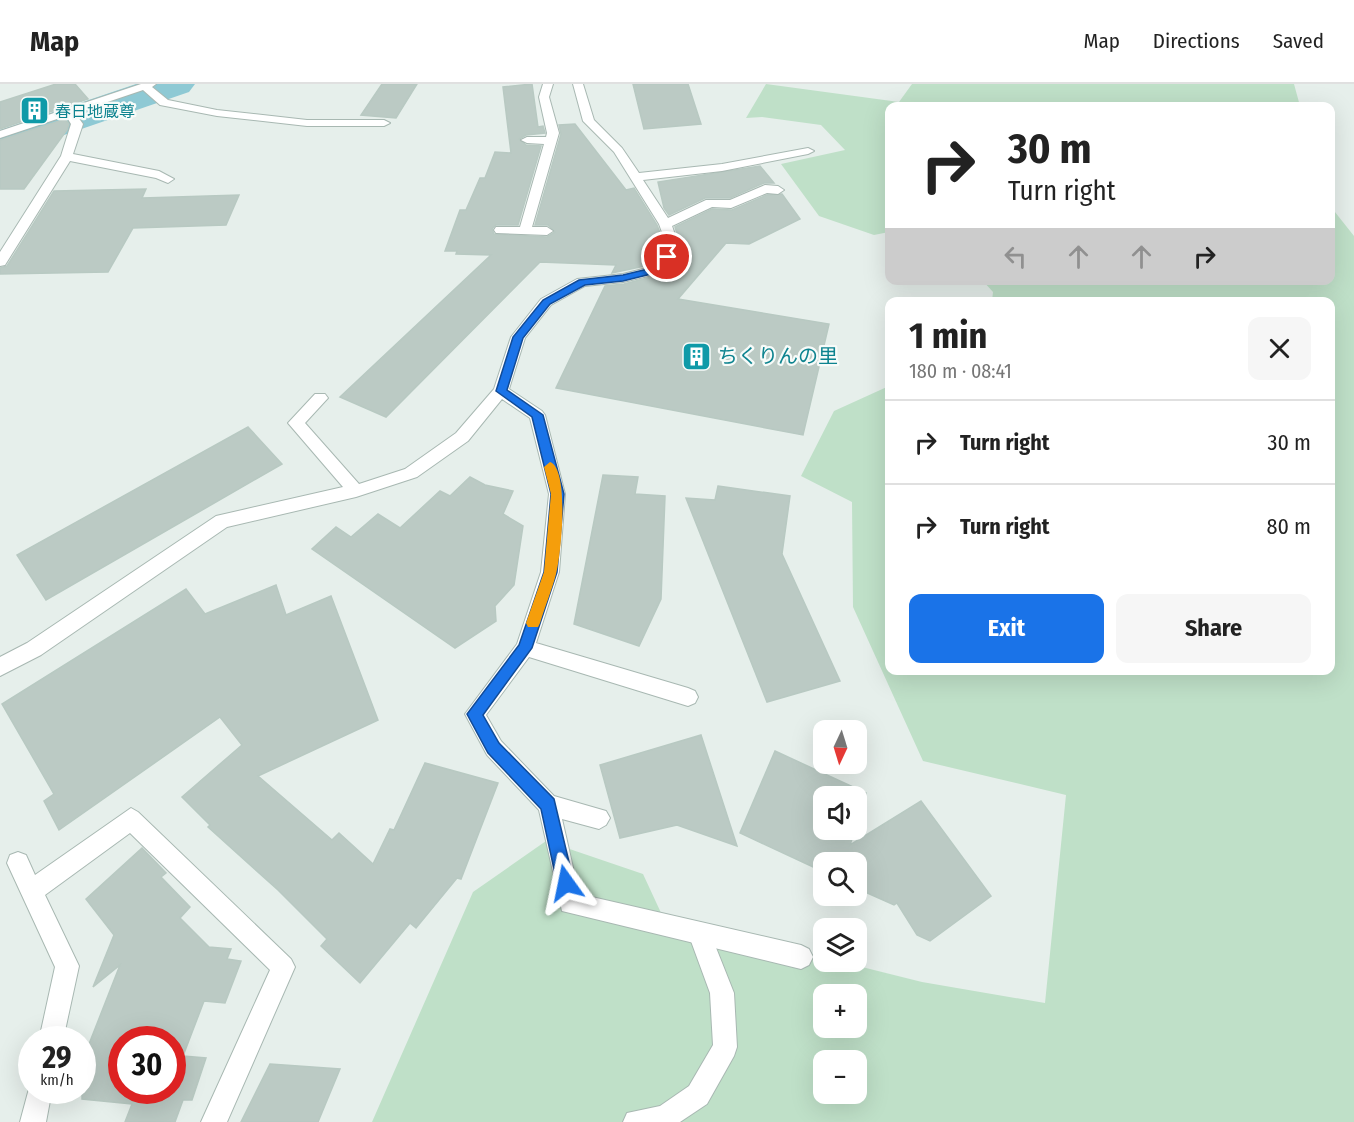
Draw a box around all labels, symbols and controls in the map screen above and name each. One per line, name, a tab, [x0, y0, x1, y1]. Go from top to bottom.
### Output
text: Map	[30, 25, 79, 58]
text: Map	[1083, 28, 1120, 54]
text: Directions	[1153, 28, 1240, 54]
text: Saved	[1273, 28, 1324, 54]
building icon: 春日地蔵尊	[18, 95, 50, 127]
place label: 春日地蔵尊	[55, 102, 135, 121]
text: 30 m	[1008, 124, 1092, 174]
icon: right	[909, 126, 987, 204]
text: Turn right	[1008, 175, 1116, 207]
pin	[641, 231, 692, 282]
icon: arrive	[650, 240, 683, 273]
icon: left	[999, 240, 1032, 273]
icon: ahead	[1062, 240, 1095, 273]
icon: ahead	[1125, 240, 1158, 273]
icon: right	[1188, 240, 1221, 273]
text: 1 min	[909, 314, 987, 358]
button: close	[1248, 317, 1311, 380]
building icon: ちくりんの里	[681, 340, 713, 372]
place label: ちくりんの里	[718, 344, 838, 368]
text: 180 m · 08:41	[909, 359, 1012, 383]
icon: right	[909, 426, 942, 459]
text: Turn right	[960, 429, 1049, 456]
text: 30 m	[1268, 429, 1311, 456]
icon: right	[909, 510, 942, 543]
text: Turn right	[960, 513, 1049, 540]
text: 80 m	[1266, 513, 1311, 540]
button: Exit	[909, 594, 1104, 663]
button: Share	[1116, 594, 1311, 663]
north arrow	[813, 720, 867, 774]
map controls	[813, 720, 867, 1104]
button: sound	[813, 786, 867, 840]
position arrow	[534, 851, 598, 915]
button: search	[813, 852, 867, 906]
button: layers	[813, 918, 867, 972]
button: +	[813, 984, 867, 1038]
speed limit sign: 30	[108, 1026, 186, 1104]
text: 29	[42, 1040, 72, 1076]
button: −	[813, 1050, 867, 1104]
text: km/h	[40, 1071, 74, 1089]

